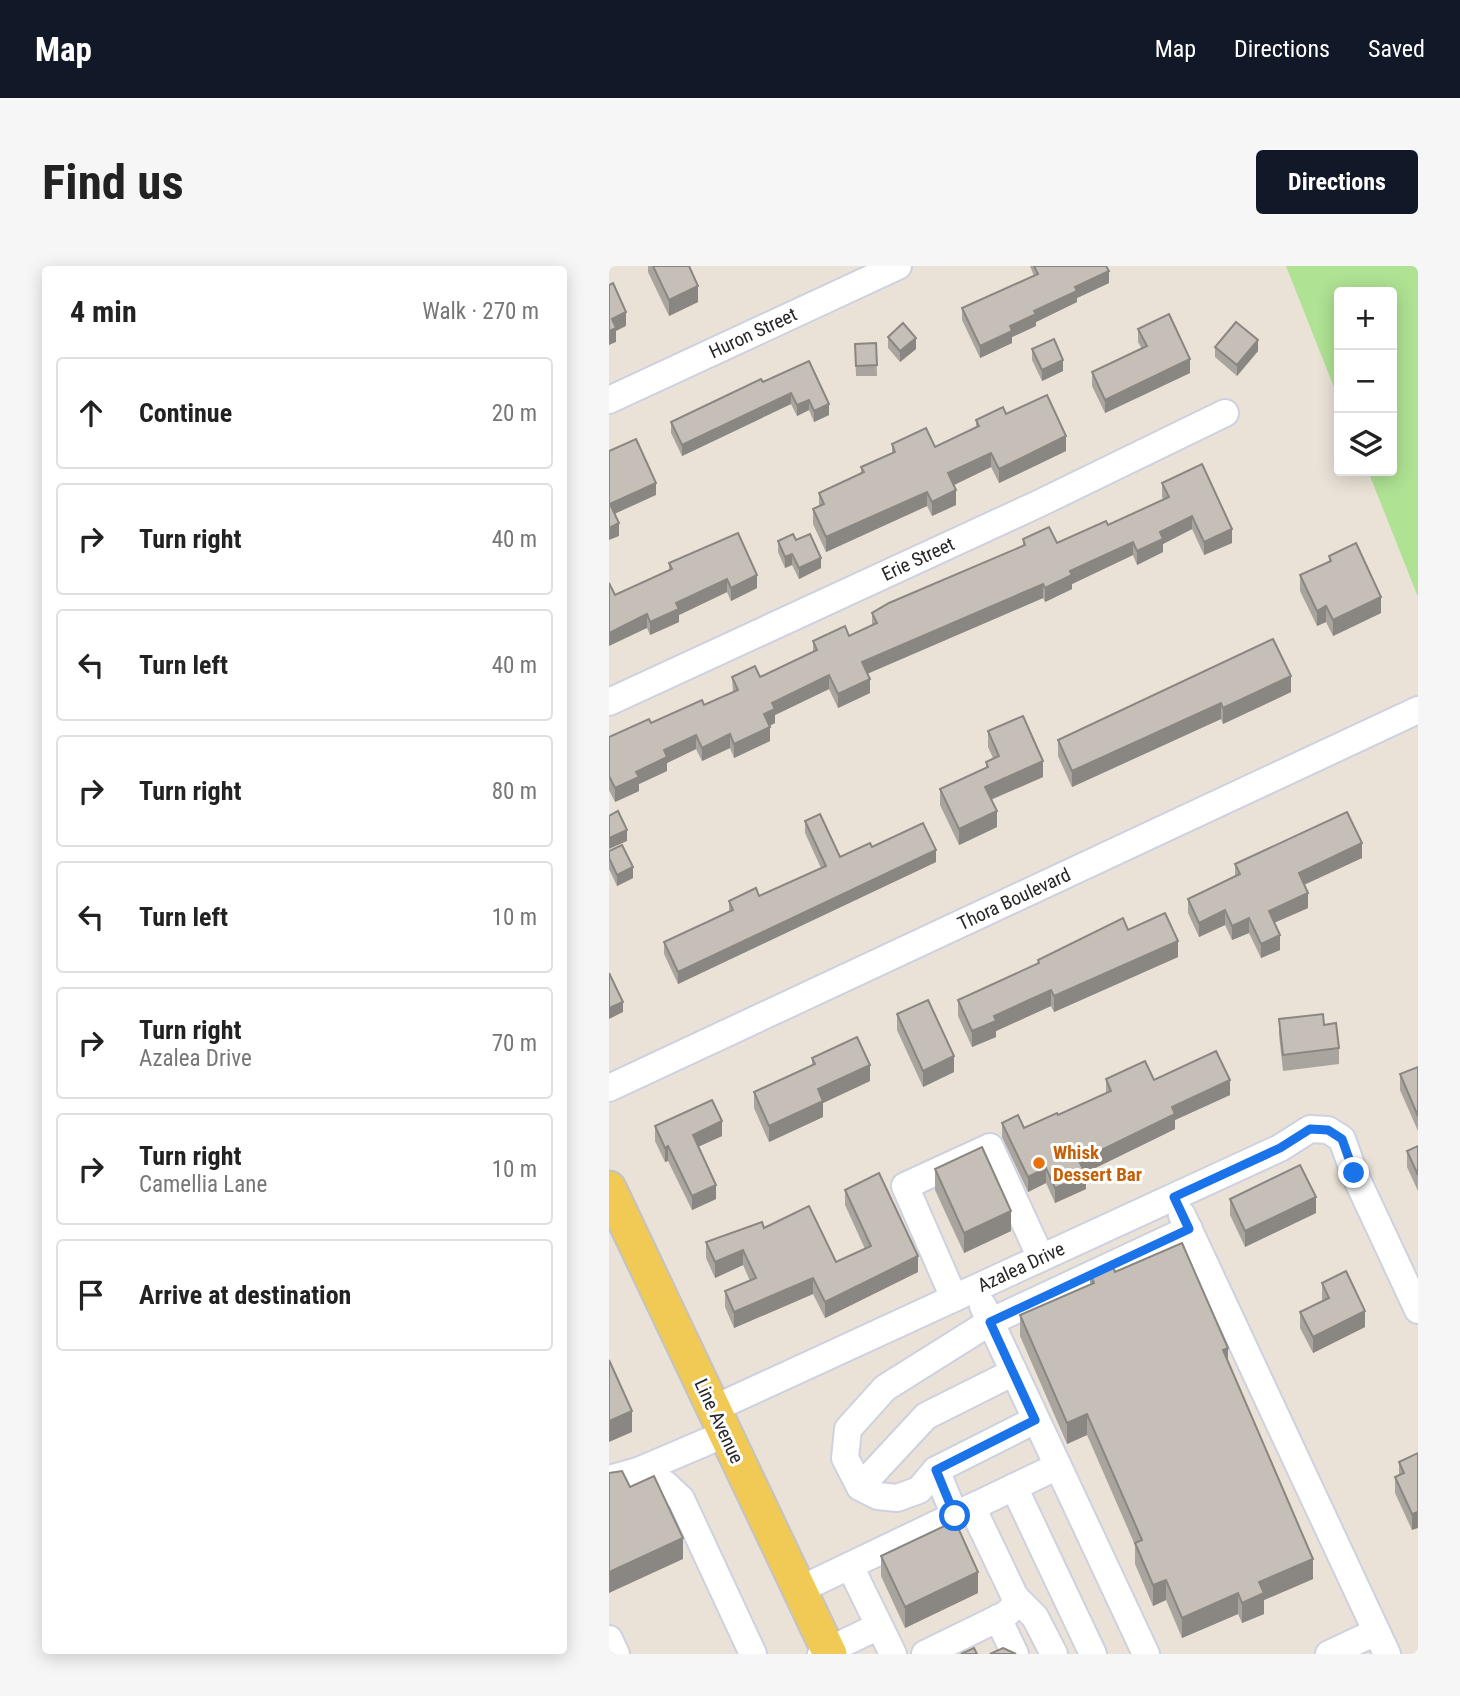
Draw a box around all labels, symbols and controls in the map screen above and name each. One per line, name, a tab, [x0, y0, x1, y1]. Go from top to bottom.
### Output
text: Map	[35, 30, 92, 69]
text: Map	[1155, 35, 1196, 63]
text: Directions	[1234, 35, 1330, 63]
text: Saved	[1368, 35, 1425, 63]
button: Directions	[1256, 150, 1418, 214]
text: Find us	[42, 154, 184, 211]
map controls	[1334, 287, 1397, 476]
button: +	[1334, 287, 1397, 350]
text: 4 min	[70, 294, 137, 329]
text: Walk · 270 m	[422, 298, 539, 325]
street label: Huron Street	[705, 303, 801, 363]
button: −	[1334, 350, 1397, 413]
icon: ahead	[72, 394, 110, 432]
text: Continue	[139, 398, 232, 428]
text: 20 m	[492, 400, 537, 427]
button: layers	[1334, 413, 1397, 476]
icon: right	[72, 520, 110, 558]
text: Turn right	[139, 524, 241, 554]
text: 40 m	[492, 526, 537, 553]
street label: Erie Street	[878, 532, 958, 586]
icon: left	[72, 646, 110, 684]
text: Turn left	[139, 650, 228, 680]
text: 40 m	[492, 652, 537, 679]
icon: right	[72, 772, 110, 810]
text: Turn right	[139, 776, 241, 806]
text: 80 m	[492, 778, 537, 805]
street label: Thora Boulevard	[954, 863, 1074, 935]
icon: left	[72, 898, 110, 936]
text: Turn left	[139, 902, 228, 932]
text: 10 m	[492, 904, 537, 931]
text: Turn right	[139, 1015, 241, 1045]
icon: right	[72, 1024, 110, 1062]
text: 70 m	[492, 1030, 537, 1057]
text: Azalea Drive	[139, 1045, 252, 1072]
text: Turn right	[139, 1141, 241, 1171]
place label: Whisk Dessert Bar	[1053, 1141, 1142, 1186]
icon: right	[72, 1150, 110, 1188]
marker: Whisk Dessert Bar	[1031, 1155, 1047, 1171]
text: 10 m	[492, 1156, 537, 1183]
route end	[1338, 1157, 1369, 1188]
text: Camellia Lane	[139, 1171, 267, 1198]
street label: Azalea Drive	[974, 1237, 1068, 1297]
icon: arrive	[72, 1276, 110, 1314]
text: Arrive at destination	[139, 1280, 351, 1310]
street label: Line Avenue	[689, 1375, 749, 1467]
route start	[939, 1500, 970, 1531]

